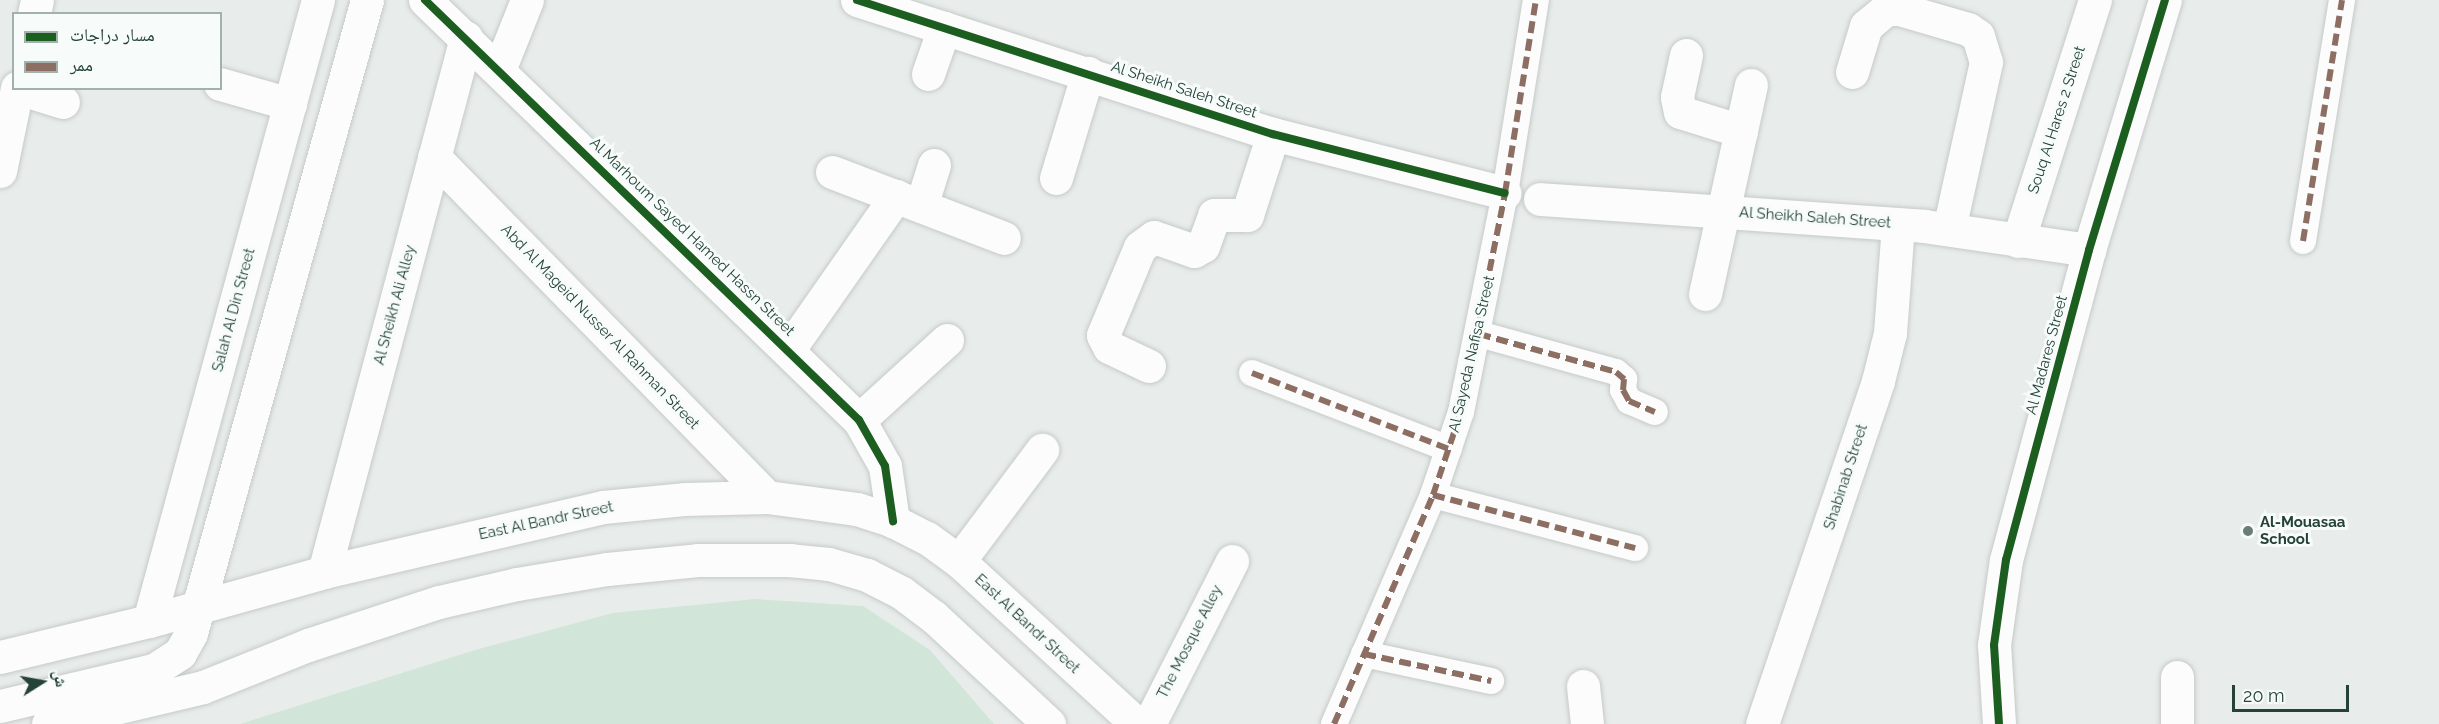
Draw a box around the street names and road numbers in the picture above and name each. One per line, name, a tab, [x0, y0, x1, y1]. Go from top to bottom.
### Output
street label: Souq Al Hares 2 Street	[2024, 43, 2090, 197]
street label: Al Sheikh Saleh Street	[1109, 58, 1259, 122]
street label: Al Marhoum Sayed Hamed Hassn Street	[586, 134, 798, 340]
street label: Al Sheikh Saleh Street	[1738, 204, 1892, 232]
street label: Abd Al Mageid Nusser Al Rahman Street	[496, 220, 704, 434]
street label: Al Sheikh Ali Alley	[370, 242, 420, 368]
street label: Salah Al Din Street	[209, 246, 259, 374]
street label: Al Sayeda Nafisa Street	[1445, 273, 1499, 435]
street label: Al Madares Street	[2022, 293, 2072, 417]
street label: Shabinab Street	[1820, 422, 1872, 532]
street label: East Al Bandr Street	[476, 498, 616, 544]
street label: East Al Bandr Street	[970, 570, 1084, 678]
street label: The Mosque Alley	[1153, 582, 1227, 702]

